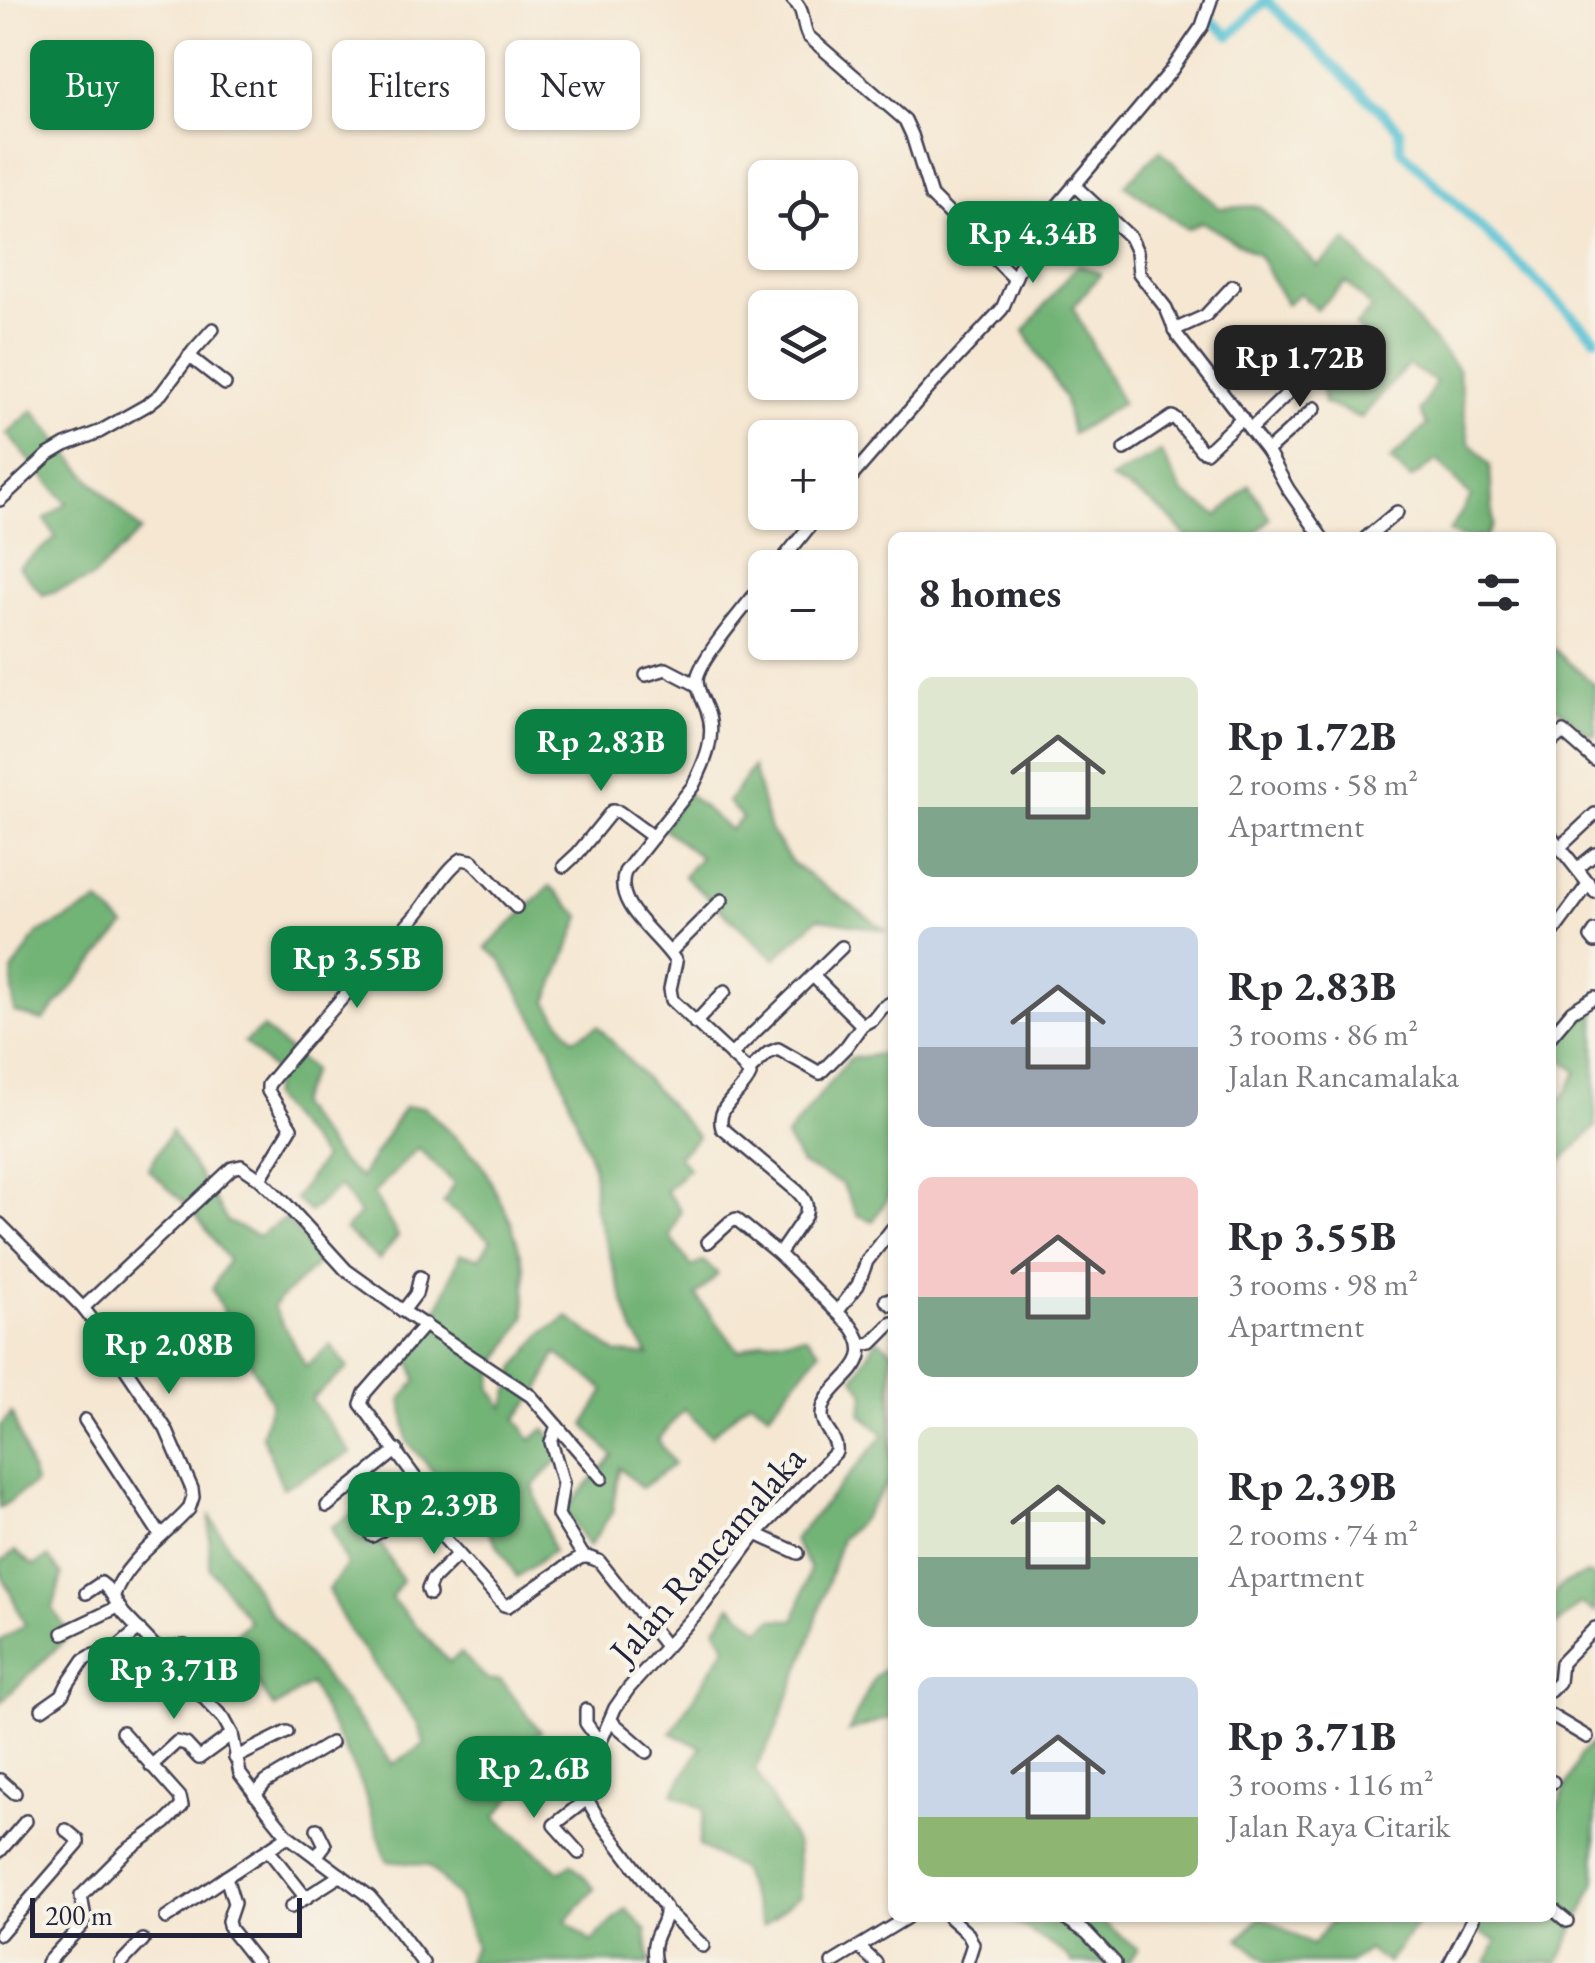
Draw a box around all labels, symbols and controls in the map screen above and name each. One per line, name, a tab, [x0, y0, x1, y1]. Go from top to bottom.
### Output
chip: Buy	[30, 40, 154, 130]
chip: Rent	[174, 40, 312, 130]
chip: Filters	[332, 40, 485, 130]
chip: New	[505, 40, 640, 130]
map controls	[748, 160, 858, 660]
button: locate	[748, 160, 858, 270]
pin: Rp 4.34B	[930, 201, 1136, 286]
text: Rp 4.34B	[969, 212, 1097, 254]
button: layers	[748, 290, 858, 400]
pin: Rp 1.72B	[1197, 325, 1403, 410]
text: Rp 1.72B	[1236, 336, 1364, 378]
button: +	[748, 420, 858, 530]
button: −	[748, 550, 858, 660]
text: 8 homes	[918, 565, 1061, 620]
icon: filters	[1471, 565, 1526, 620]
text: Rp 1.72B	[1228, 708, 1396, 763]
pin: Rp 2.83B	[498, 709, 704, 794]
icon: home	[998, 717, 1118, 837]
text: Rp 2.83B	[537, 720, 665, 762]
text: 2 rooms · 58 m²	[1228, 763, 1418, 805]
text: Apartment	[1228, 805, 1364, 847]
pin: Rp 3.55B	[254, 926, 460, 1011]
text: Rp 3.55B	[293, 937, 421, 979]
text: Rp 2.83B	[1228, 958, 1396, 1013]
icon: home	[998, 967, 1118, 1087]
text: 3 rooms · 86 m²	[1228, 1013, 1418, 1055]
text: Jalan Rancamalaka	[1228, 1055, 1459, 1097]
text: Rp 3.55B	[1228, 1208, 1396, 1263]
icon: home	[998, 1217, 1118, 1337]
text: 3 rooms · 98 m²	[1228, 1263, 1418, 1305]
text: Apartment	[1228, 1305, 1364, 1347]
pin: Rp 2.08B	[66, 1312, 272, 1397]
text: Rp 2.08B	[105, 1323, 233, 1365]
street label: Jalan Rancamalaka	[597, 1434, 816, 1676]
text: Rp 2.39B	[1228, 1458, 1396, 1513]
icon: home	[998, 1467, 1118, 1587]
pin: Rp 2.39B	[331, 1472, 537, 1557]
text: Rp 2.39B	[370, 1483, 498, 1525]
text: 2 rooms · 74 m²	[1228, 1513, 1418, 1555]
text: Apartment	[1228, 1555, 1364, 1597]
pin: Rp 3.71B	[71, 1637, 277, 1722]
text: Rp 3.71B	[110, 1648, 238, 1690]
text: Rp 3.71B	[1228, 1708, 1396, 1763]
icon: home	[998, 1717, 1118, 1837]
pin: Rp 2.6B	[442, 1736, 626, 1821]
text: Rp 2.6B	[478, 1747, 590, 1789]
text: 3 rooms · 116 m²	[1228, 1763, 1434, 1805]
text: Jalan Raya Citarik	[1228, 1805, 1450, 1847]
scale bar	[30, 1893, 302, 1938]
text: 200 m	[45, 1897, 113, 1933]

